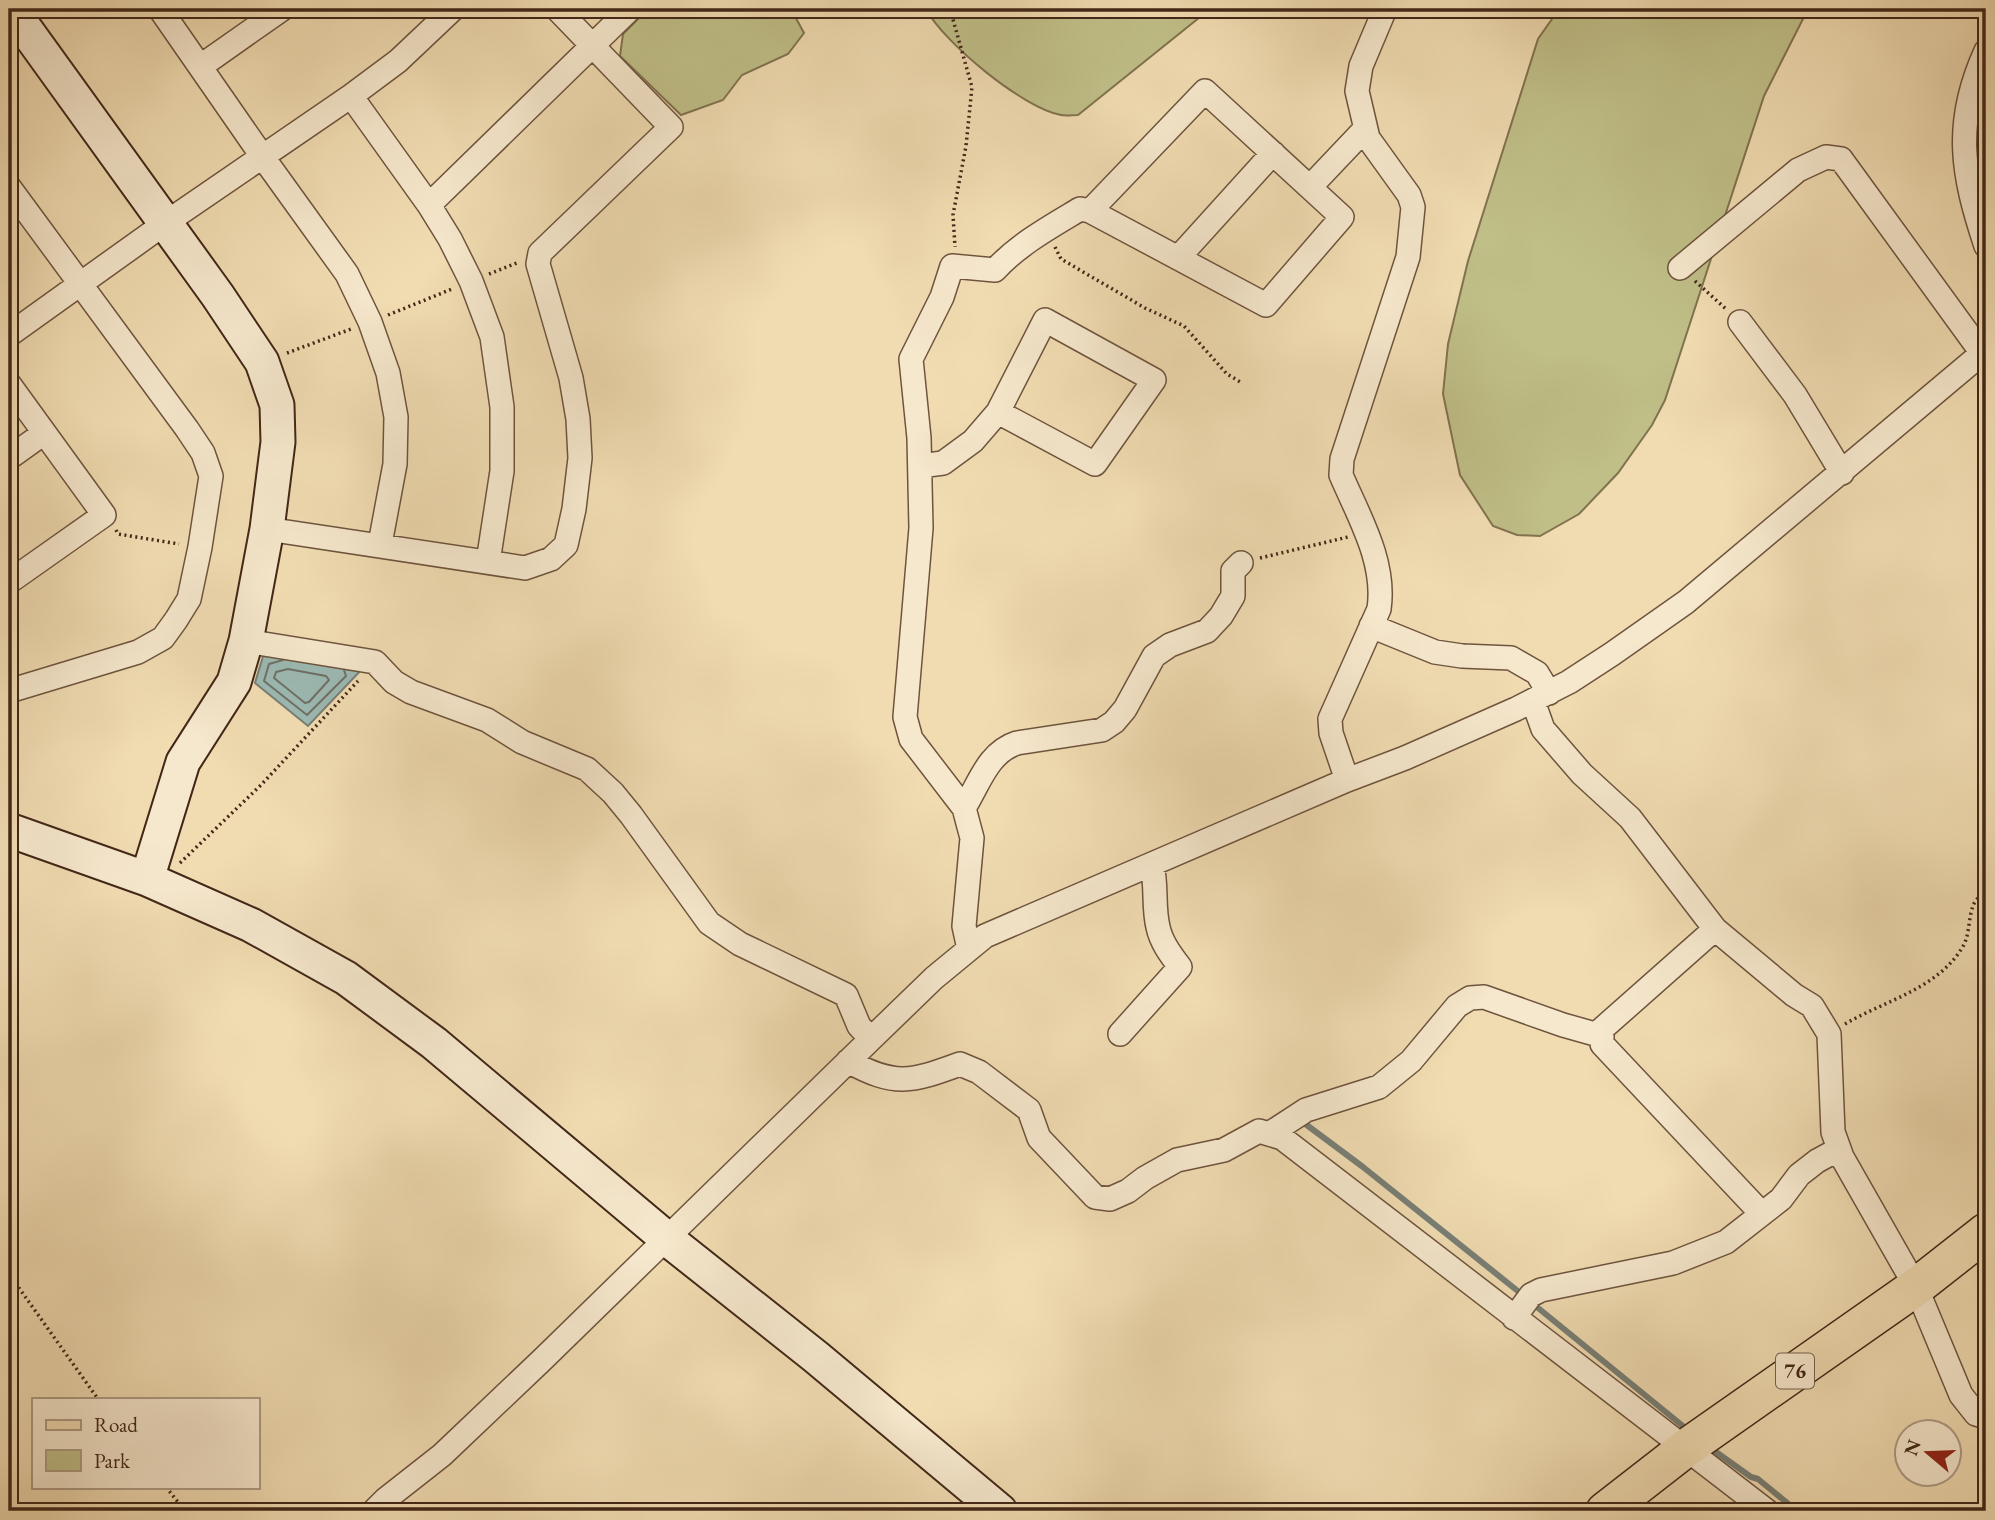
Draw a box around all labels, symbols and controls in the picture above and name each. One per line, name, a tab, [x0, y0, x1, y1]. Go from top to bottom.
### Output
road number: 76	[1776, 1354, 1814, 1388]
legend	[32, 1398, 259, 1488]
text: Road	[94, 1411, 138, 1438]
north arrow	[1894, 1418, 1964, 1488]
text: N	[1898, 1436, 1927, 1459]
text: Park	[94, 1447, 131, 1474]

